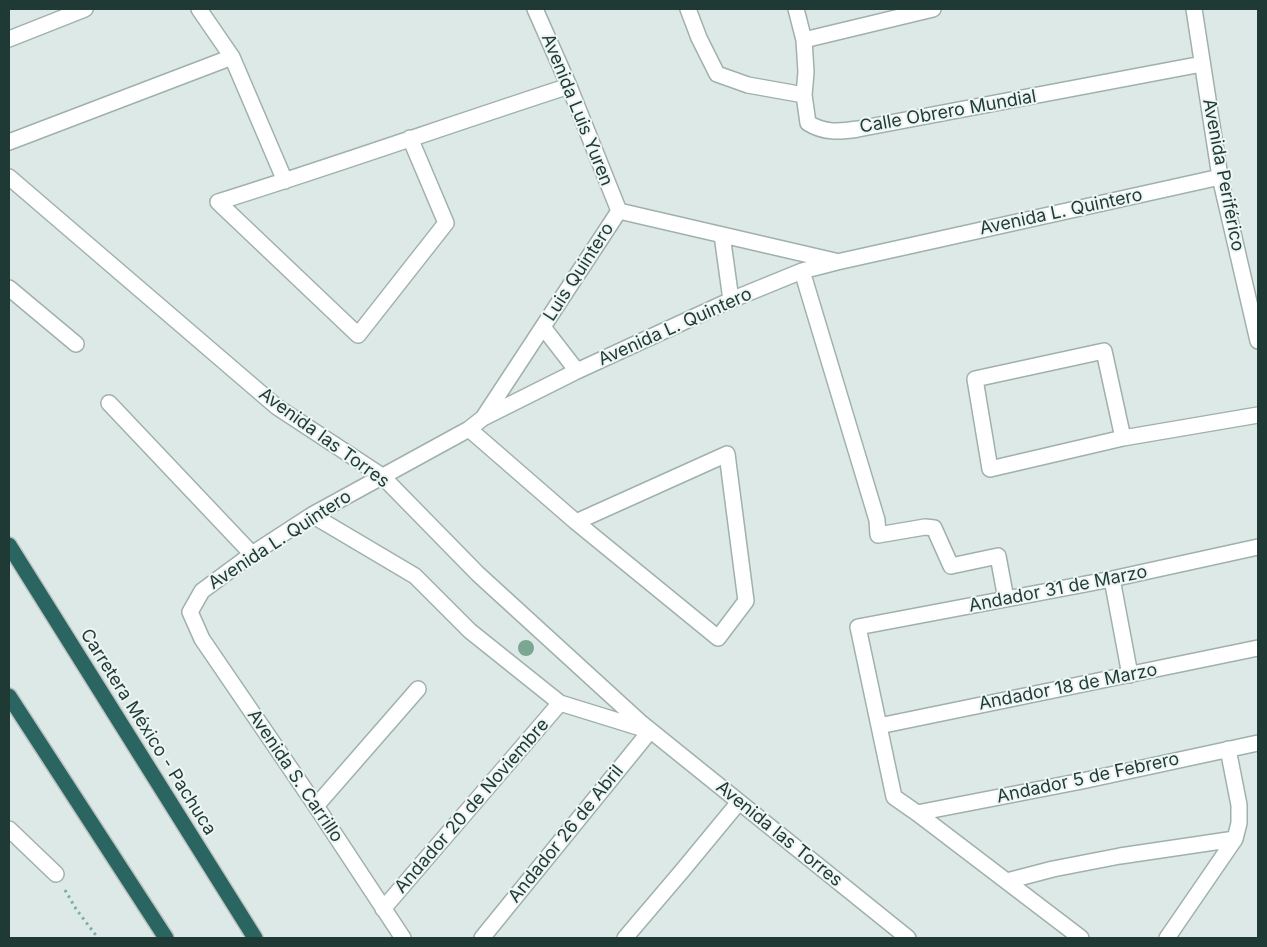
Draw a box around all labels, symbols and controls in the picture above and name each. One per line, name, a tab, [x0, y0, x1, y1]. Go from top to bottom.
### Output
street label: Avenida Luis Yuren	[537, 31, 617, 189]
street label: Calle Obrero Mundial	[858, 86, 1038, 138]
street label: Avenida Periférico	[1198, 97, 1248, 253]
street label: Avenida L. Quintero	[978, 184, 1144, 240]
street label: Luis Quintero	[539, 219, 619, 325]
street label: Avenida L. Quintero	[595, 283, 755, 371]
street label: Avenida las Torres	[254, 383, 394, 493]
street label: Avenida L. Quintero	[205, 486, 355, 594]
street label: Andador 31 de Marzo	[967, 561, 1149, 617]
street label: Carretera México - Pachuca	[75, 625, 221, 839]
street label: Andador 18 de Marzo	[977, 659, 1159, 715]
street label: Avenida S. Carrillo	[243, 705, 347, 847]
street label: Andador 20 de Noviembre	[390, 714, 554, 898]
street label: Andador 5 de Febrero	[995, 748, 1181, 808]
street label: Andador 26 de Abril	[504, 761, 628, 907]
street label: Avenida las Torres	[712, 776, 846, 892]

